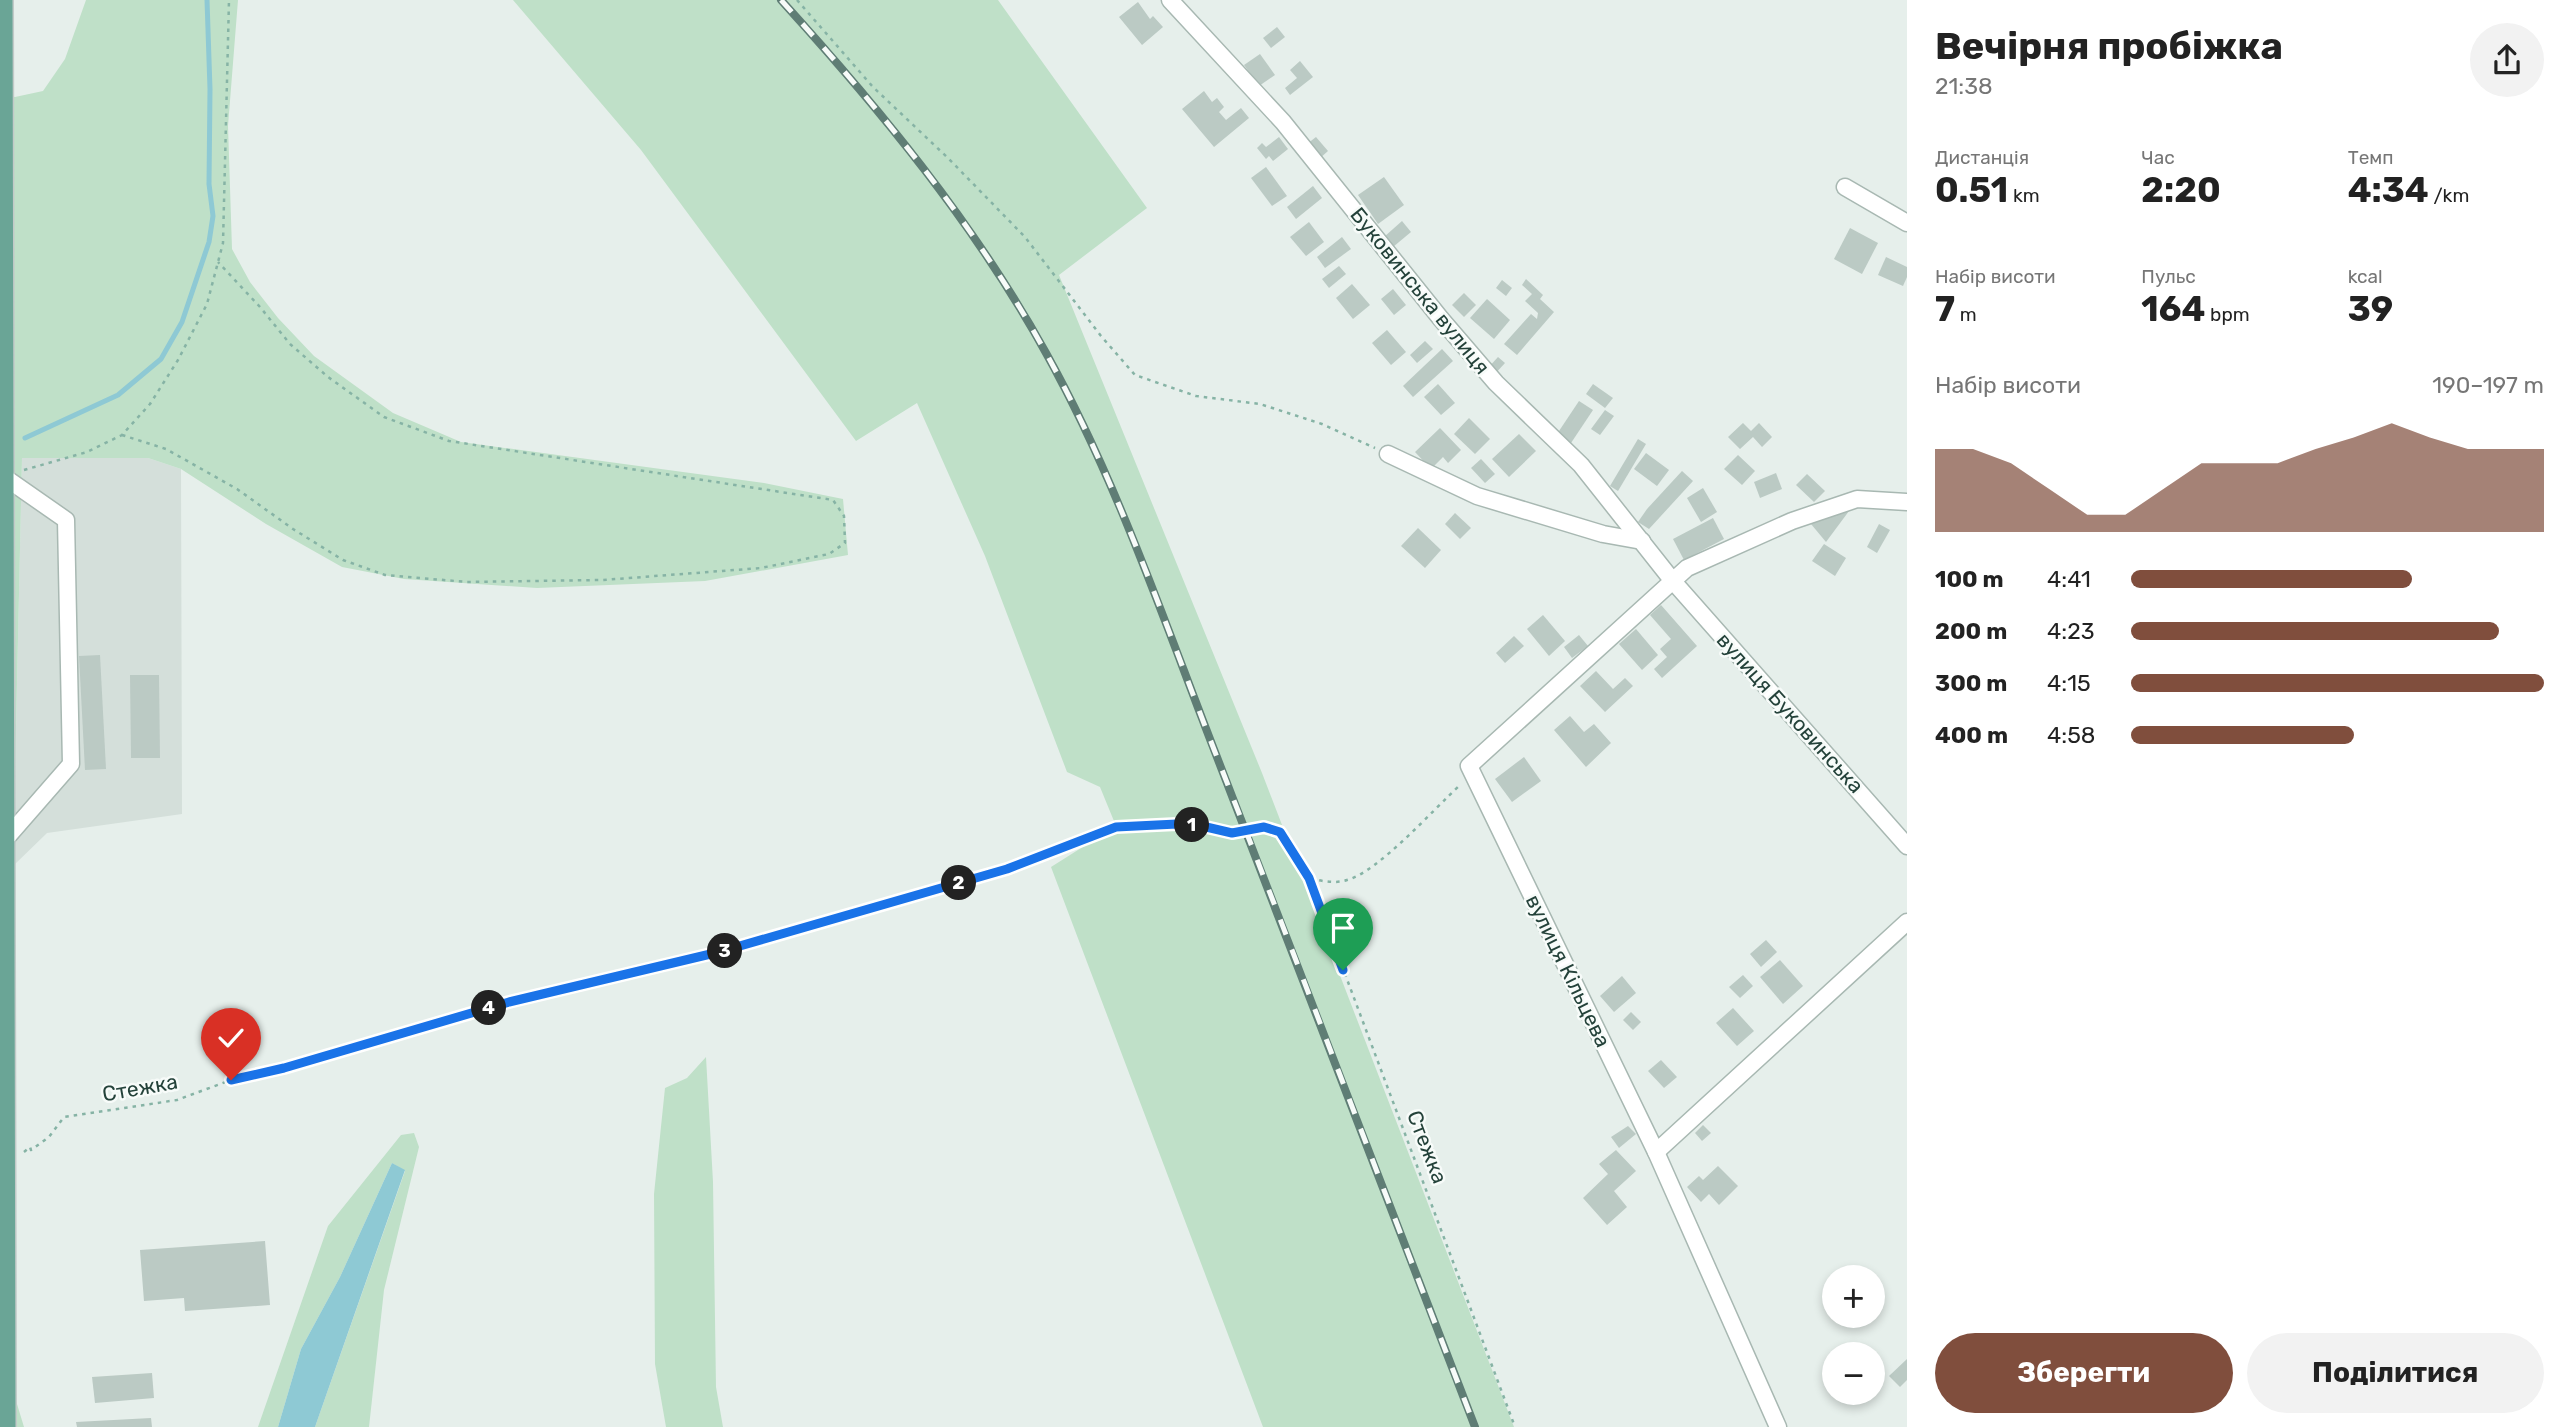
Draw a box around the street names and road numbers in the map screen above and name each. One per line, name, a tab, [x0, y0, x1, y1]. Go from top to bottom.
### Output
street label: Буковинська вулиця	[1345, 202, 1495, 379]
street label: вулиця Буковинська	[1712, 627, 1869, 798]
street label: вулиця Кільцева	[1521, 890, 1616, 1051]
street label: Стежка	[100, 1069, 180, 1106]
street label: Стежка	[1402, 1107, 1453, 1187]

